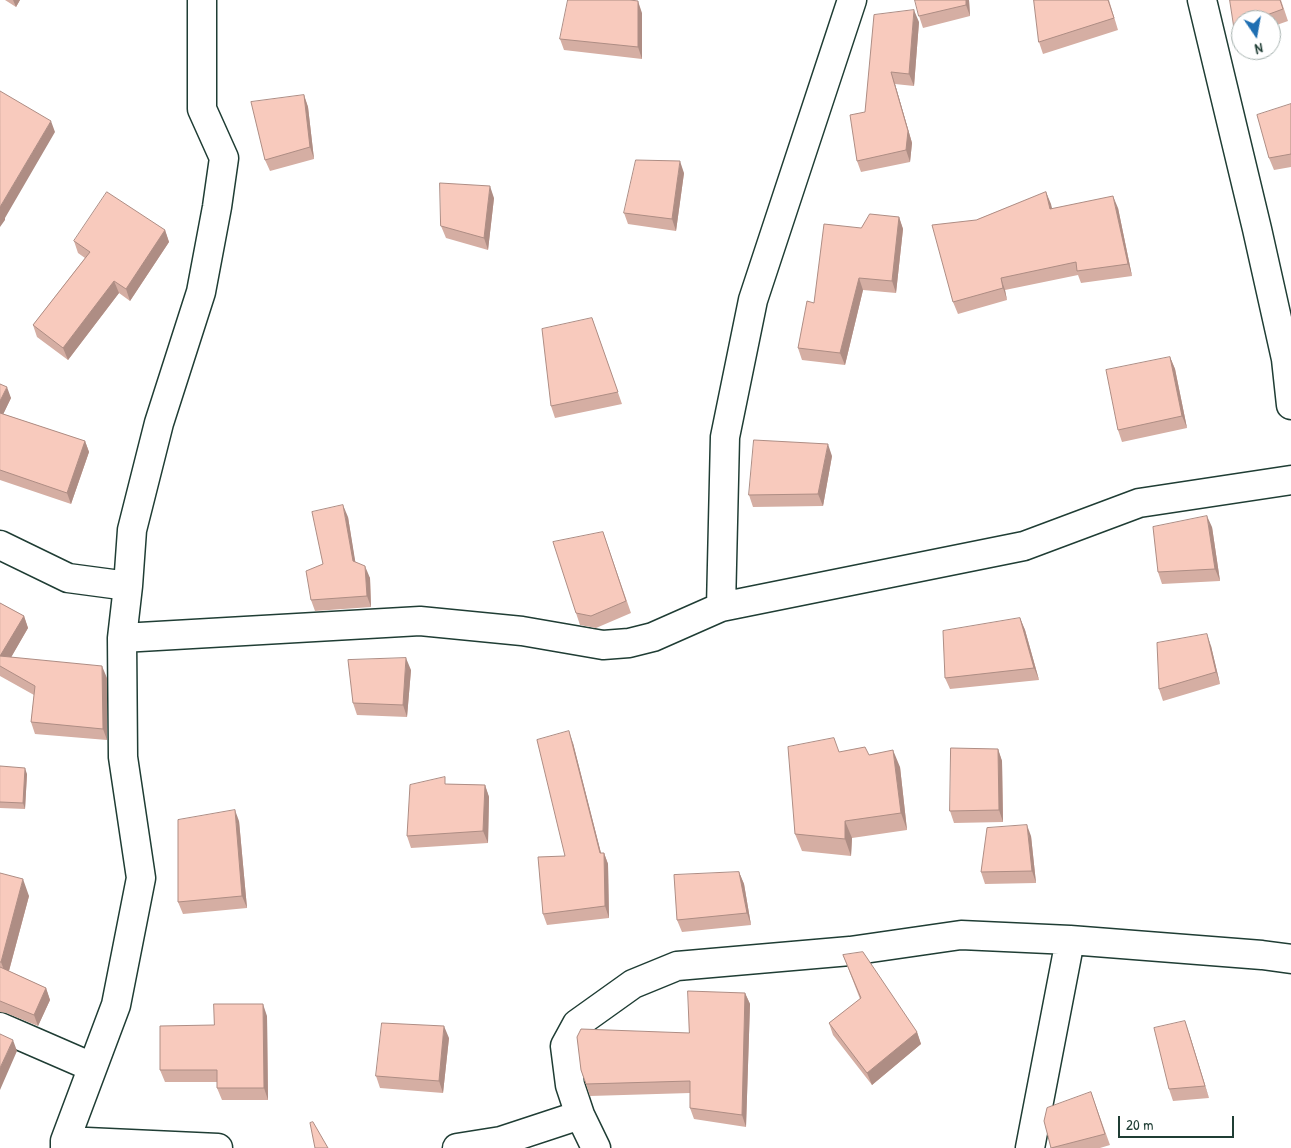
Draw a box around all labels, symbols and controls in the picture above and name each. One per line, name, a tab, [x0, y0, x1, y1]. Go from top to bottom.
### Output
north arrow	[1231, 10, 1281, 60]
text: N	[1253, 39, 1265, 59]
scale bar	[1121, 1106, 1237, 1138]
text: 20 m	[1126, 1114, 1153, 1135]

